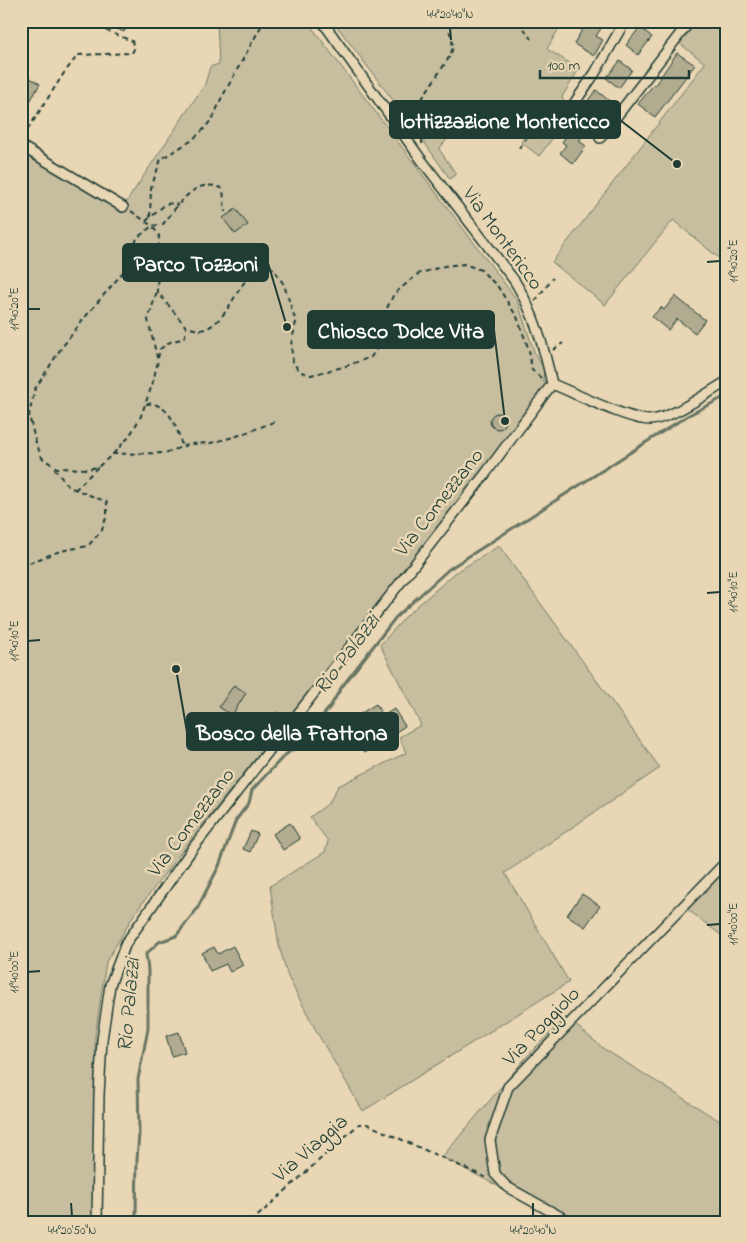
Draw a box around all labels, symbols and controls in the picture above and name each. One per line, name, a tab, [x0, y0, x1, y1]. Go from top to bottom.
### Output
text: 44°20'40"N	[427, 6, 473, 24]
scale bar	[540, 48, 688, 80]
text: 100 m	[547, 55, 580, 77]
callout: lottizzazione Montericco	[390, 101, 620, 138]
text: lottizzazione Montericco	[400, 107, 610, 139]
street label: Via Montericco	[454, 180, 550, 297]
text: 11°40'20"E	[725, 239, 743, 283]
callout: Parco Tozzoni	[123, 244, 268, 281]
text: Parco Tozzoni	[134, 250, 258, 282]
text: 11°40'20"E	[6, 287, 24, 331]
callout: Chiosco Dolce Vita	[308, 311, 494, 348]
text: Chiosco Dolce Vita	[318, 317, 484, 349]
street label: Via Comezzano	[388, 443, 492, 564]
text: 11°40'10"E	[725, 571, 743, 613]
water label: Rio Palazzi	[307, 606, 390, 702]
text: 11°40'10"E	[6, 620, 24, 662]
callout: Bosco della Frattona	[187, 713, 398, 750]
text: Bosco della Frattona	[195, 719, 388, 751]
street label: Via Comezzano	[140, 762, 243, 885]
text: 11°40'00"E	[725, 903, 743, 945]
text: 11°40'00"E	[6, 951, 24, 993]
water label: Rio Palazzi	[110, 955, 150, 1053]
street label: Via Poggiolo	[496, 980, 589, 1076]
street label: Via Viaggia	[266, 1108, 357, 1192]
text: 44°20'50"N	[48, 1222, 96, 1240]
text: 44°20'40"N	[510, 1222, 556, 1240]

